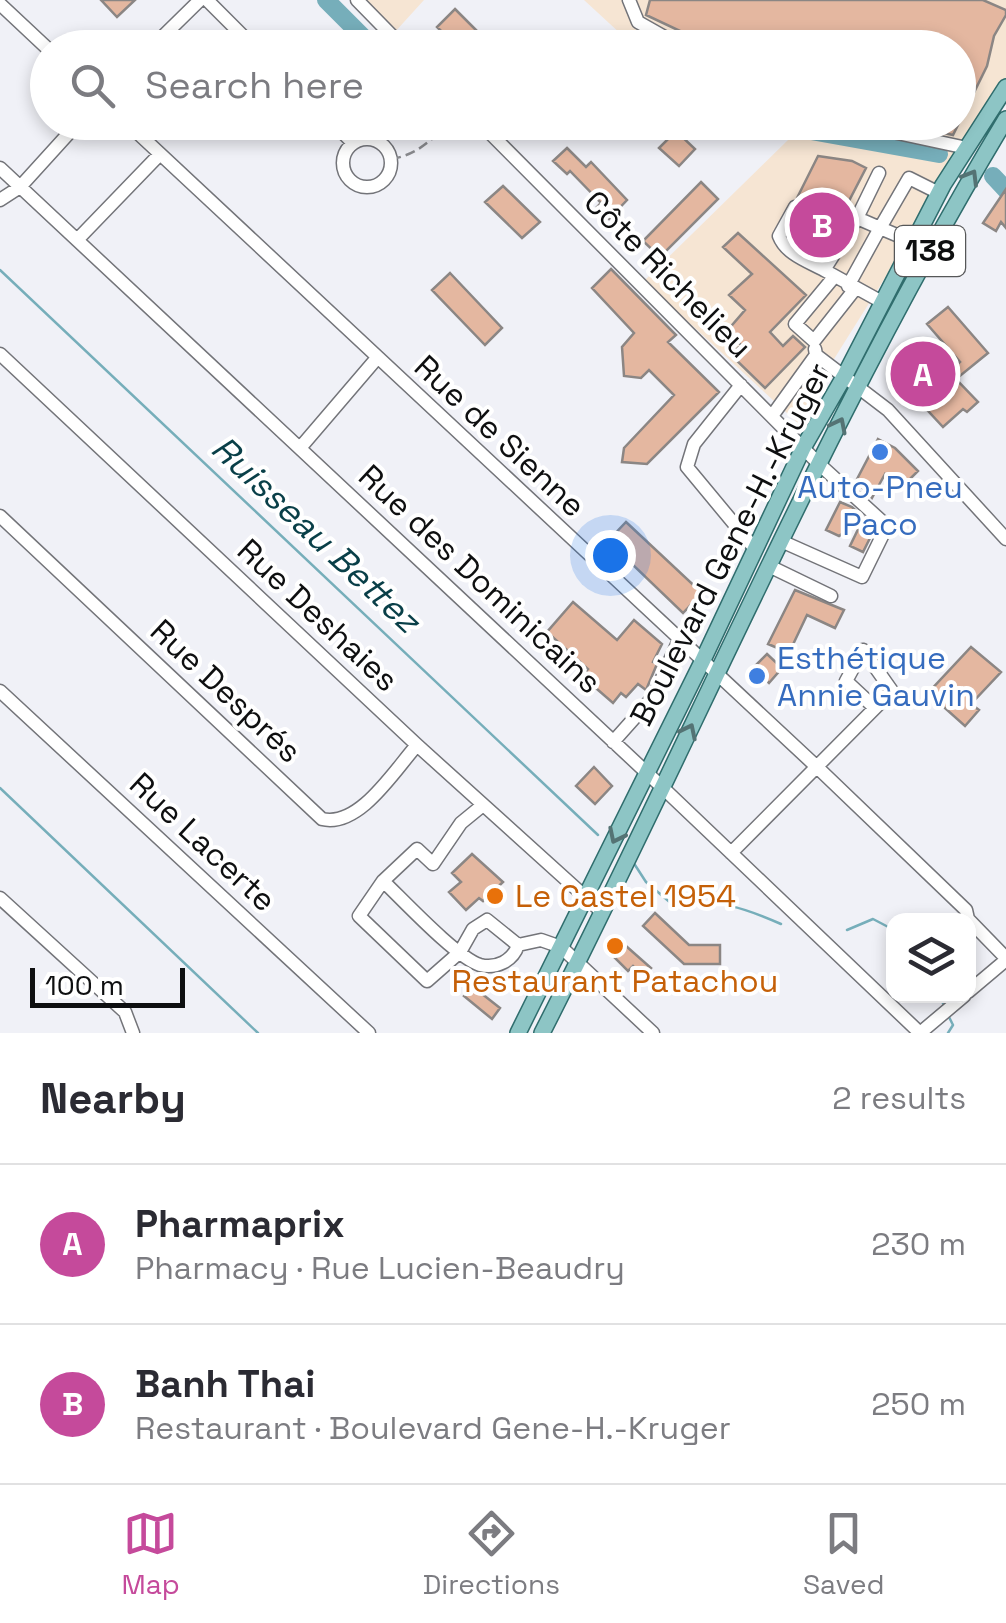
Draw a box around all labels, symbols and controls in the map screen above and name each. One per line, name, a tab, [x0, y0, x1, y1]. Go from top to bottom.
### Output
search box	[30, 30, 976, 140]
icon: search	[65, 58, 120, 113]
text: Search here	[145, 61, 364, 109]
one-way arrow	[959, 170, 978, 188]
street label: Côte Richelieu	[576, 182, 760, 366]
pin: B	[790, 188, 854, 262]
road number: 138	[895, 226, 965, 276]
pin: A	[890, 336, 956, 412]
street label: Rue de Sienne	[406, 347, 594, 525]
street label: Boulevard Gene-H.-Kruger	[621, 356, 839, 732]
one-way arrow	[827, 418, 846, 436]
water label: Ruisseau Bettez	[203, 426, 432, 644]
marker: Auto-Pneu Paco	[869, 441, 891, 463]
street label: Rue des Dominicains	[350, 456, 610, 702]
place label: Auto-Pneu Paco	[797, 467, 963, 544]
street label: Rue Deshaies	[229, 530, 407, 700]
your location	[585, 530, 636, 581]
street label: Rue Després	[142, 611, 310, 771]
place label: Esthétique Annie Gauvin	[777, 638, 975, 715]
marker: Esthétique Annie Gauvin	[746, 665, 768, 687]
one-way arrow	[677, 723, 697, 741]
street label: Rue Lacerte	[121, 764, 285, 920]
one-way arrow	[609, 825, 628, 843]
place label: Le Castel 1954	[515, 876, 736, 916]
marker: Le Castel 1954	[484, 885, 506, 907]
map controls	[886, 913, 976, 1003]
button: layers	[886, 913, 976, 1003]
marker: Restaurant Patachou	[604, 935, 626, 957]
place label: Restaurant Patachou	[452, 961, 778, 1001]
scale bar	[30, 963, 185, 1008]
text: 100 m	[45, 967, 124, 1003]
text: Nearby	[40, 1072, 186, 1125]
text: 2 results	[832, 1078, 966, 1118]
text: Pharmaprix	[135, 1200, 345, 1248]
text: A	[62, 1224, 83, 1264]
text: 230 m	[871, 1224, 966, 1264]
text: Pharmacy · Rue Lucien-Beaudry	[135, 1248, 625, 1288]
text: Banh Thai	[135, 1360, 315, 1408]
text: B	[62, 1384, 83, 1424]
text: 250 m	[871, 1384, 966, 1424]
text: Restaurant · Boulevard Gene-H.-Kruger	[135, 1408, 731, 1448]
tab: Map	[121, 1506, 180, 1602]
tab: Directions	[423, 1506, 560, 1602]
tab: Saved	[803, 1506, 885, 1602]

